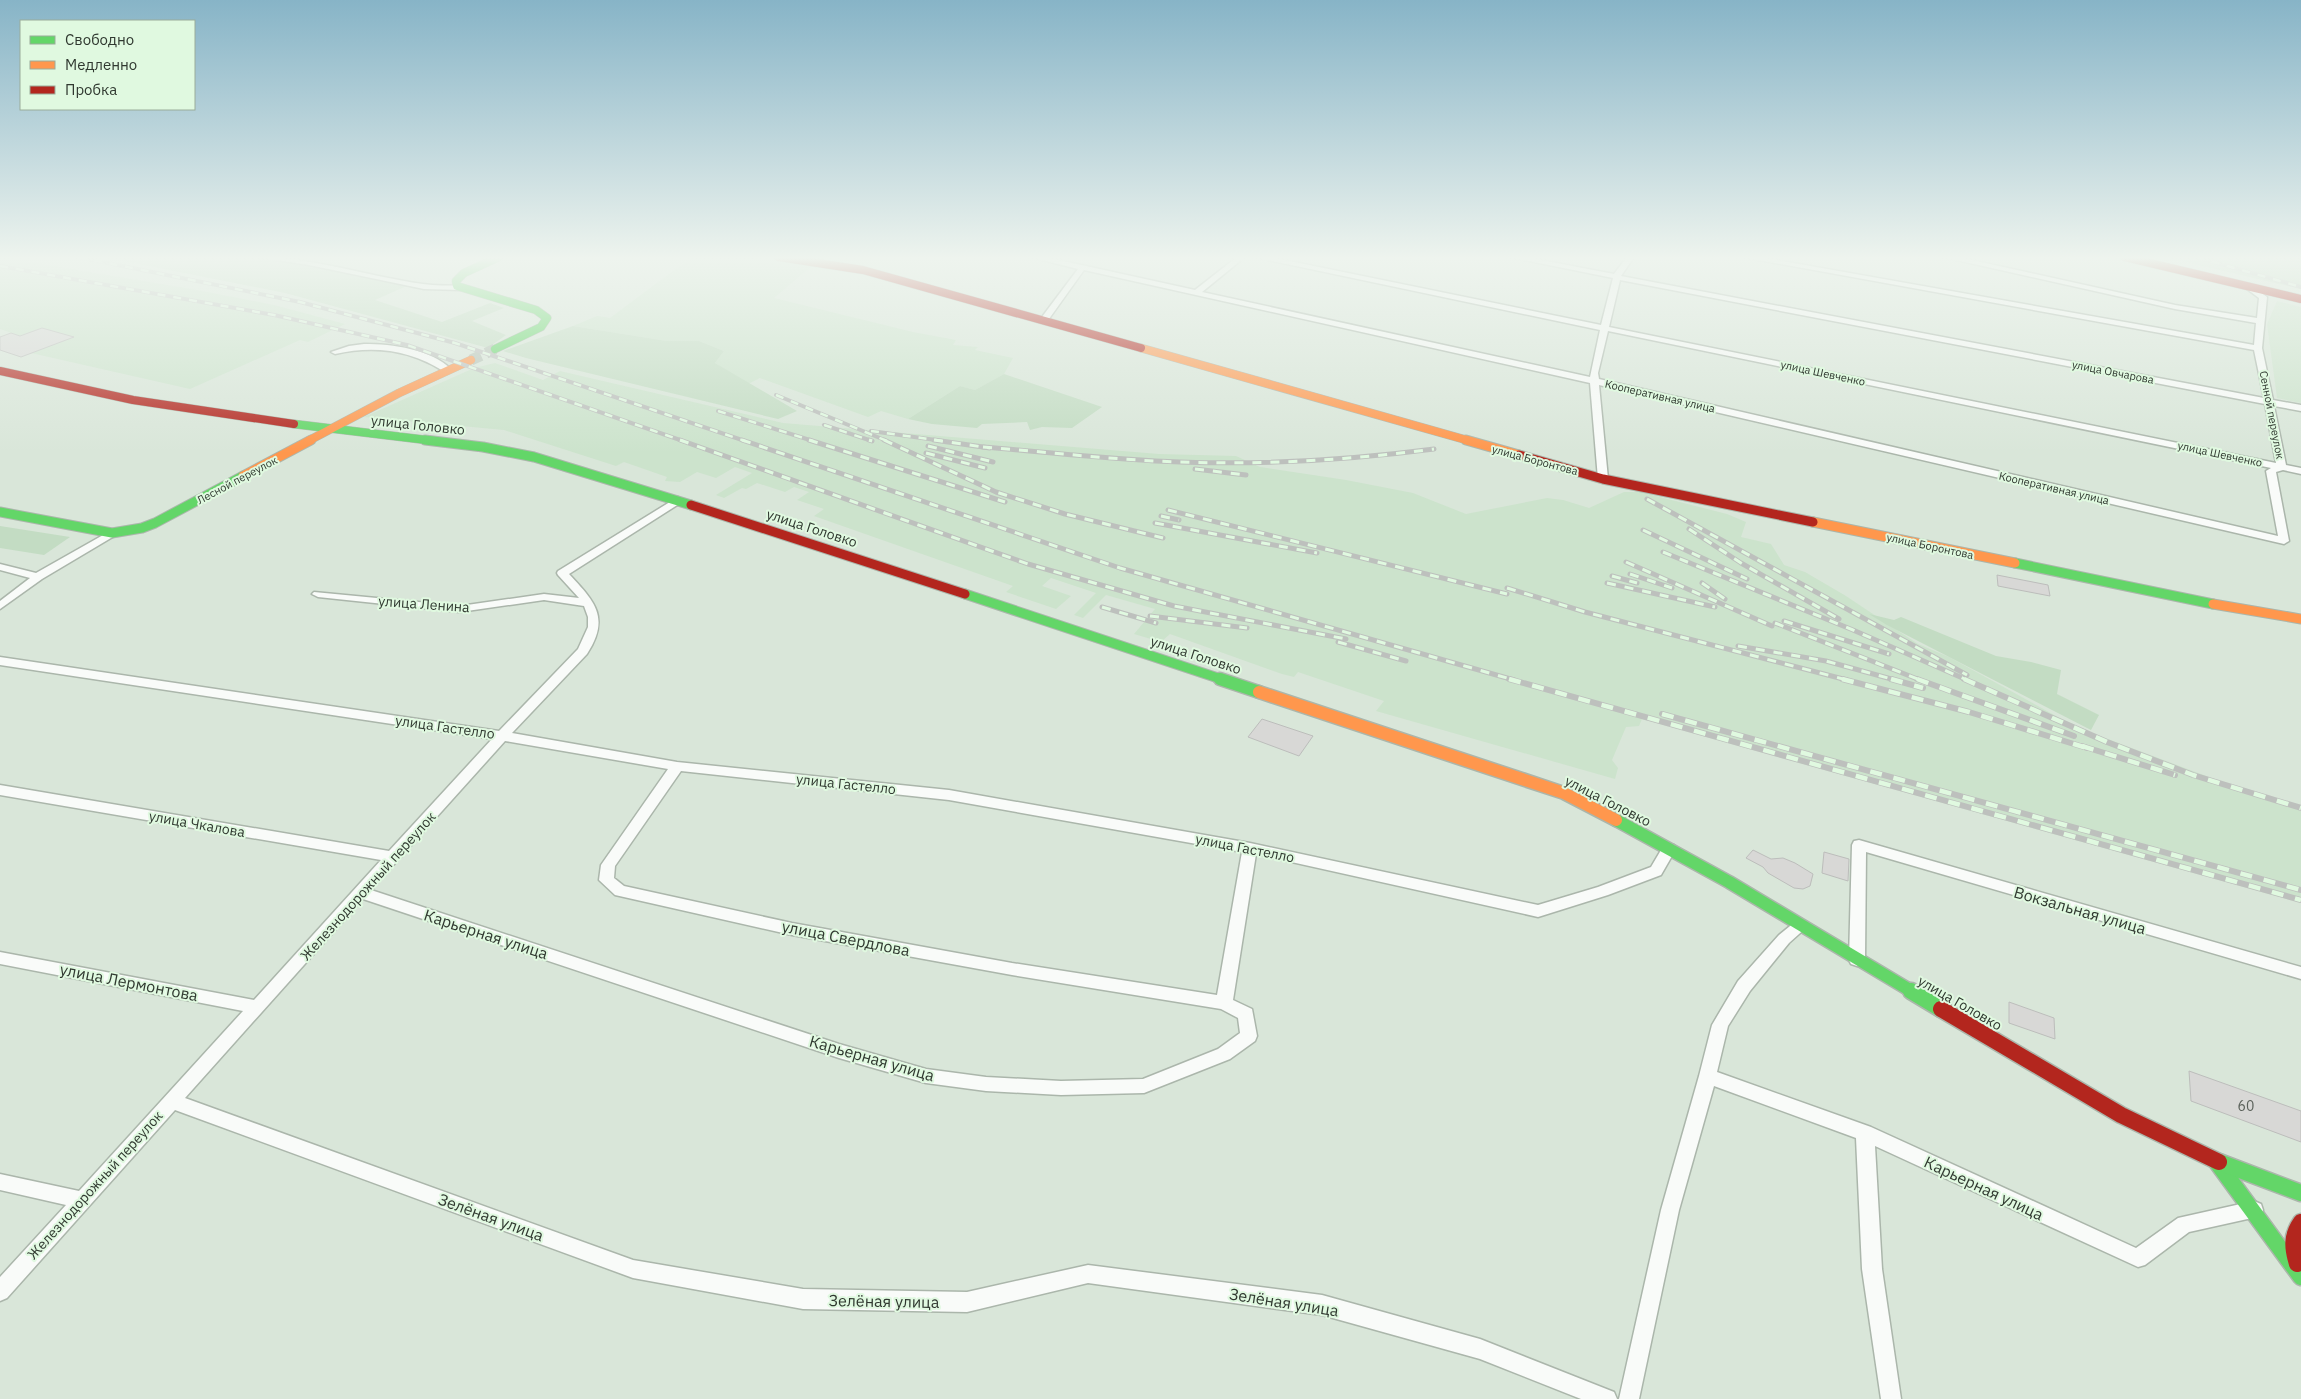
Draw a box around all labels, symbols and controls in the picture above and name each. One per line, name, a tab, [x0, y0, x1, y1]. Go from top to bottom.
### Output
legend	[20, 20, 195, 110]
text: Свободно	[65, 30, 134, 49]
text: Медленно	[65, 55, 137, 74]
text: Пробка	[65, 80, 117, 99]
street label: улица Шевченко	[1779, 357, 1867, 389]
street label: улица Овчарова	[2071, 357, 2155, 387]
street label: Сенной переулок	[2257, 370, 2287, 460]
street label: Кооперативная улица	[1603, 376, 1717, 416]
street label: улица Головко	[370, 411, 466, 439]
street label: улица Шевченко	[2176, 438, 2264, 470]
street label: улица Боронтова	[1490, 442, 1580, 478]
street label: Лесной переулок	[194, 453, 280, 507]
street label: Кооперативная улица	[1997, 468, 2111, 508]
street label: улица Головко	[764, 505, 860, 551]
street label: улица Боронтова	[1885, 530, 1975, 562]
street label: улица Ленина	[378, 592, 471, 616]
street label: улица Головко	[1148, 632, 1244, 678]
street label: улица Гастелло	[394, 711, 496, 743]
street label: улица Гастелло	[795, 770, 897, 798]
street label: улица Головко	[1562, 772, 1654, 831]
street label: улица Чкалова	[148, 807, 247, 841]
street label: Железнодорожный переулок	[296, 808, 440, 964]
street label: улица Гастелло	[1194, 830, 1296, 866]
street label: Вокзальная улица	[2012, 882, 2149, 939]
street label: Карьерная улица	[421, 905, 551, 964]
street label: улица Свердлова	[780, 916, 912, 960]
street label: улица Лермонтова	[58, 959, 200, 1005]
street label: улица Головко	[1915, 972, 2005, 1034]
street label: Карьерная улица	[807, 1031, 937, 1086]
house number: 60	[2238, 1097, 2254, 1115]
street label: Железнодорожный переулок	[23, 1107, 167, 1263]
street label: Карьерная улица	[1921, 1152, 2047, 1225]
street label: Зелёная улица	[436, 1189, 547, 1245]
street label: Зелёная улица	[1228, 1283, 1341, 1321]
street label: Зелёная улица	[828, 1290, 940, 1312]

